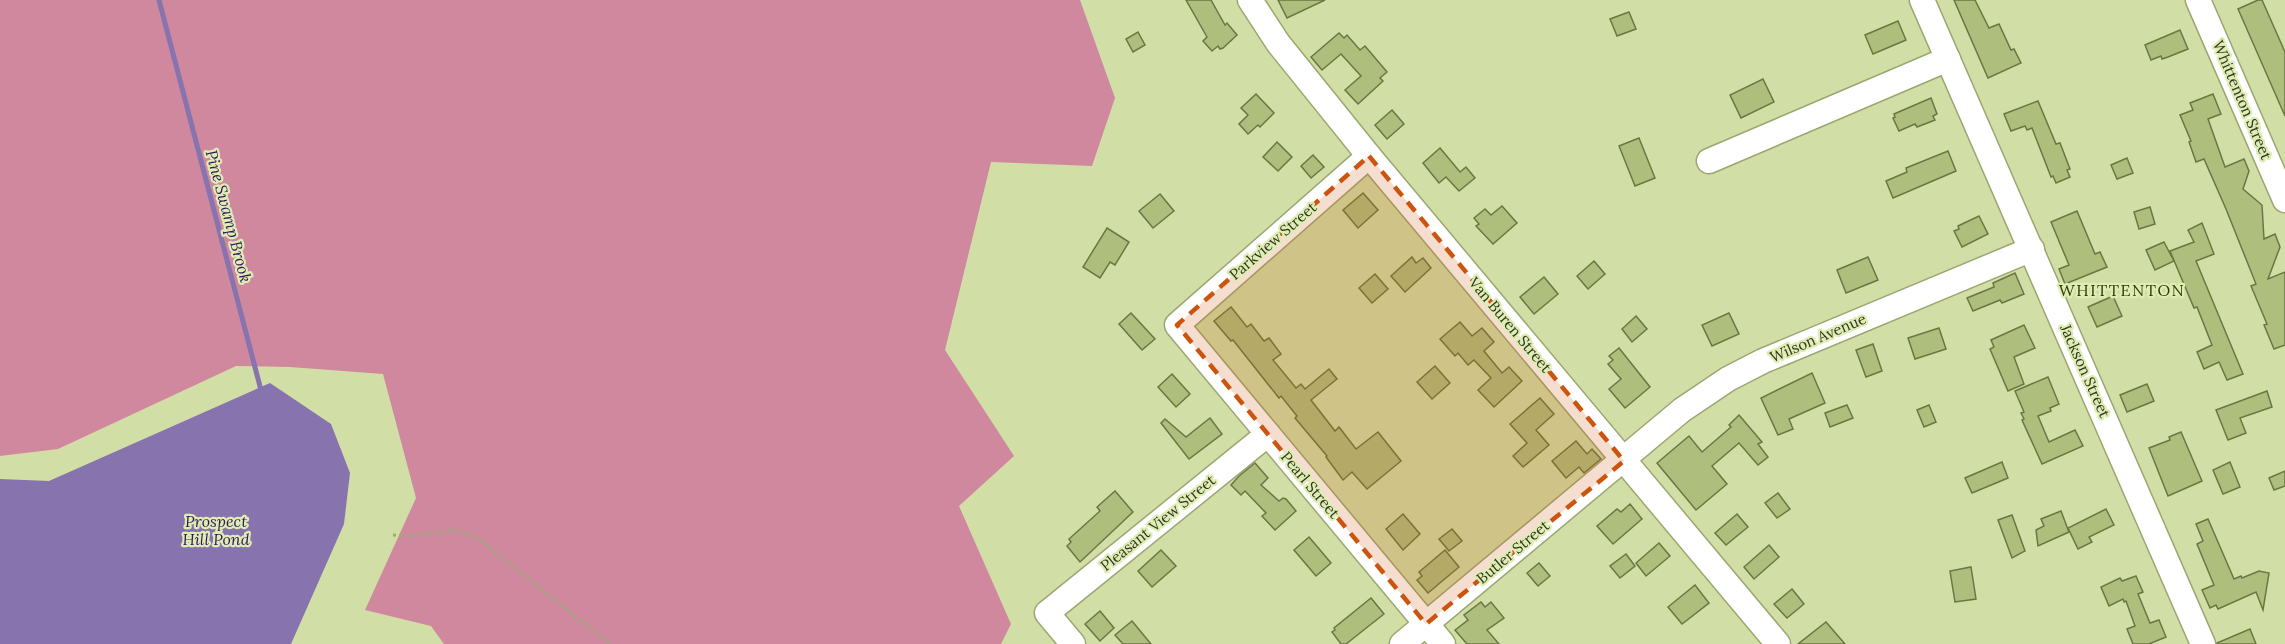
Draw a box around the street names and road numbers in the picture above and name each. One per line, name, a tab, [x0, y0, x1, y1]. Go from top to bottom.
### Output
street label: Whittenton Street	[2209, 37, 2276, 162]
street label: Parkview Street	[1225, 197, 1320, 284]
street label: Van Buren Street	[1464, 272, 1556, 376]
street label: Wilson Avenue	[1767, 309, 1869, 366]
street label: Jackson Street	[2056, 320, 2115, 421]
street label: Pearl Street	[1277, 447, 1344, 522]
street label: Pleasant View Street	[1096, 470, 1219, 575]
street label: Butler Street	[1472, 516, 1553, 588]

